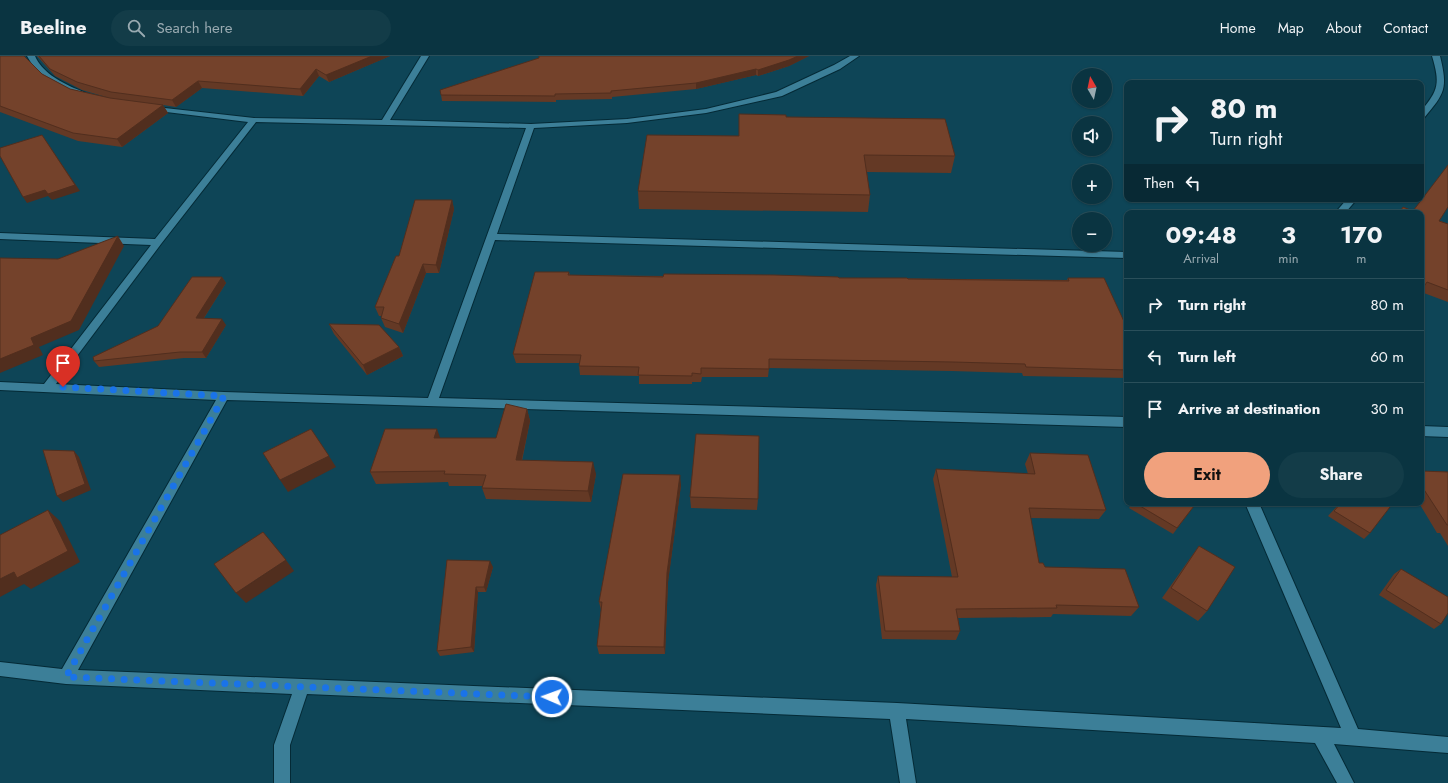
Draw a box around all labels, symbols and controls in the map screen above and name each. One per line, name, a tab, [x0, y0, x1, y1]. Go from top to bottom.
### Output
search box	[111, 10, 391, 46]
text: Beeline	[20, 14, 87, 41]
icon: search	[125, 17, 147, 39]
text: Search here	[157, 17, 232, 39]
text: Home	[1220, 18, 1256, 38]
text: Map	[1278, 18, 1304, 38]
text: About	[1326, 18, 1361, 38]
text: Contact	[1383, 18, 1428, 38]
north arrow	[1072, 68, 1112, 108]
map controls	[1072, 68, 1112, 252]
text: 80 m	[1210, 88, 1277, 129]
icon: right	[1144, 96, 1196, 148]
button: sound	[1072, 116, 1112, 156]
text: Turn right	[1210, 126, 1282, 152]
button: +	[1072, 164, 1112, 204]
text: Then	[1144, 172, 1174, 194]
icon: left	[1182, 172, 1204, 194]
button: −	[1072, 212, 1112, 252]
text: 09:48	[1165, 217, 1237, 252]
text: 3	[1281, 217, 1296, 252]
text: 170	[1340, 217, 1383, 252]
text: Arrival	[1183, 249, 1219, 268]
text: min	[1278, 249, 1299, 268]
text: m	[1356, 249, 1366, 268]
icon: right	[1144, 294, 1166, 316]
text: Turn right	[1178, 294, 1246, 316]
text: 80 m	[1371, 294, 1404, 316]
pin	[46, 346, 80, 387]
icon: left	[1144, 346, 1166, 368]
text: Turn left	[1178, 346, 1236, 368]
text: 60 m	[1370, 346, 1404, 368]
icon: arrive	[52, 352, 74, 374]
icon: arrive	[1144, 398, 1166, 420]
text: Arrive at destination	[1178, 398, 1320, 420]
text: 30 m	[1371, 398, 1404, 420]
button: Exit	[1144, 452, 1270, 498]
button: Share	[1278, 452, 1404, 498]
position arrow	[531, 676, 573, 718]

